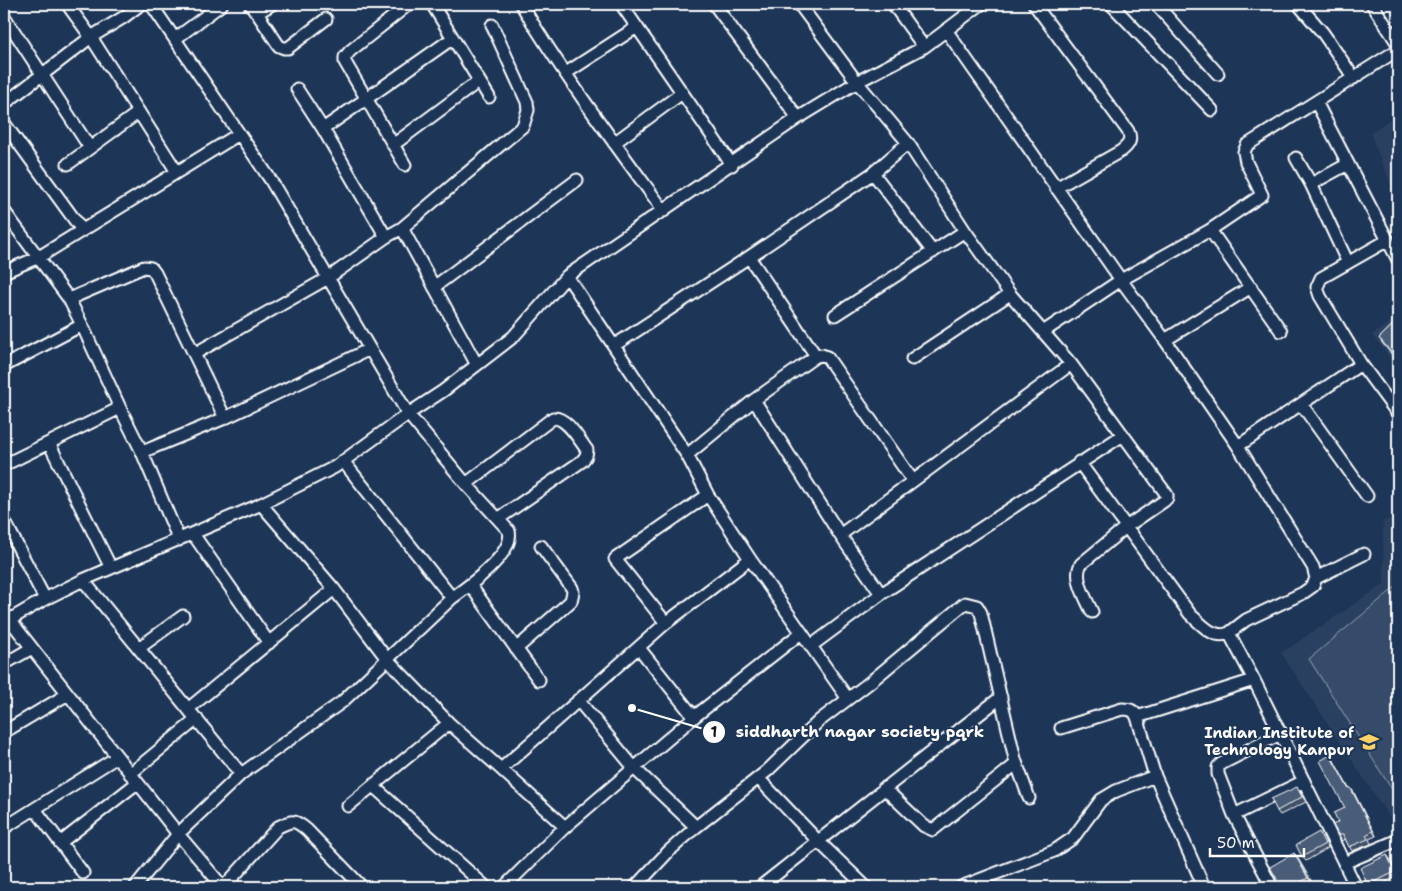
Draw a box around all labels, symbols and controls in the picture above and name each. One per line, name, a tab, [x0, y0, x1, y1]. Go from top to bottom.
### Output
callout: siddharth nagar society pqrk	[701, 716, 995, 747]
text: siddharth nagar society pqrk	[736, 721, 984, 742]
text: 1	[711, 722, 718, 742]
place label: Indian Institute of Technology Kanpur	[1204, 723, 1354, 760]
school or university icon: Indian Institute of Technology Kanpur	[1358, 731, 1380, 753]
scale bar	[1210, 826, 1303, 858]
text: 50 m	[1217, 833, 1255, 853]

